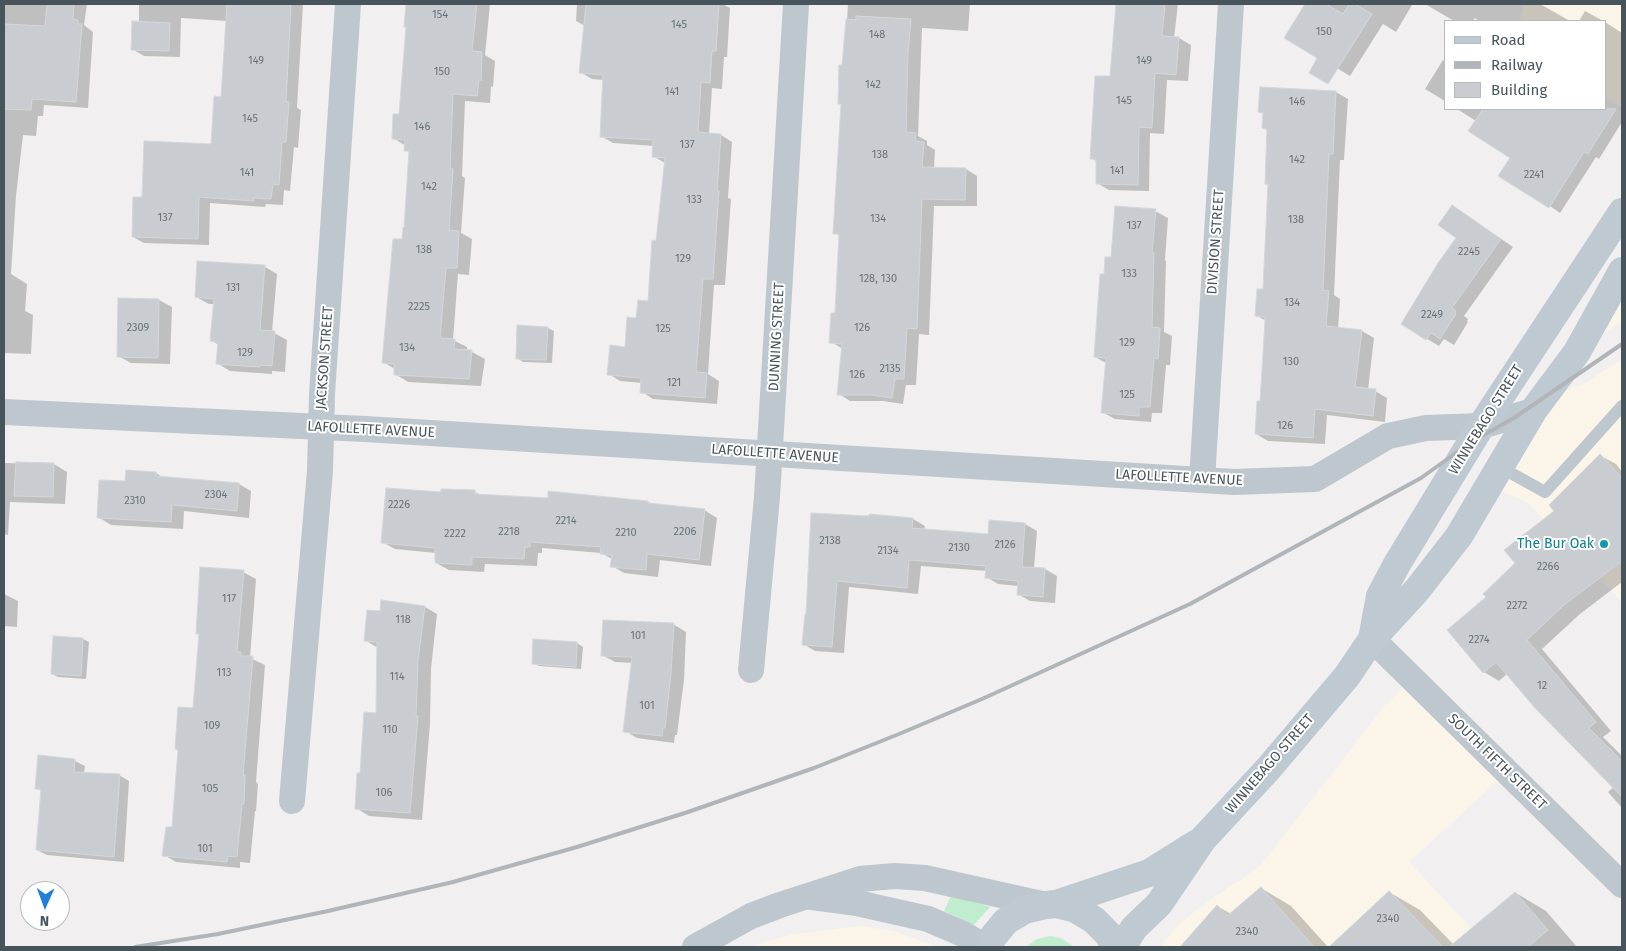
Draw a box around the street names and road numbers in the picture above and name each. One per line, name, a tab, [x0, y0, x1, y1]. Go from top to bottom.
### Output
street label: DIVISION STREET	[1204, 189, 1228, 295]
street label: DUNNING STREET	[766, 282, 788, 392]
street label: JACKSON STREET	[313, 306, 337, 410]
street label: WINNEBAGO STREET	[1445, 362, 1527, 478]
street label: LAFOLLETTE AVENUE	[307, 418, 435, 442]
street label: LAFOLLETTE AVENUE	[711, 441, 839, 467]
street label: LAFOLLETTE AVENUE	[1115, 466, 1243, 490]
street label: WINNEBAGO STREET	[1222, 711, 1318, 817]
street label: SOUTH FIFTH STREET	[1444, 711, 1550, 813]

